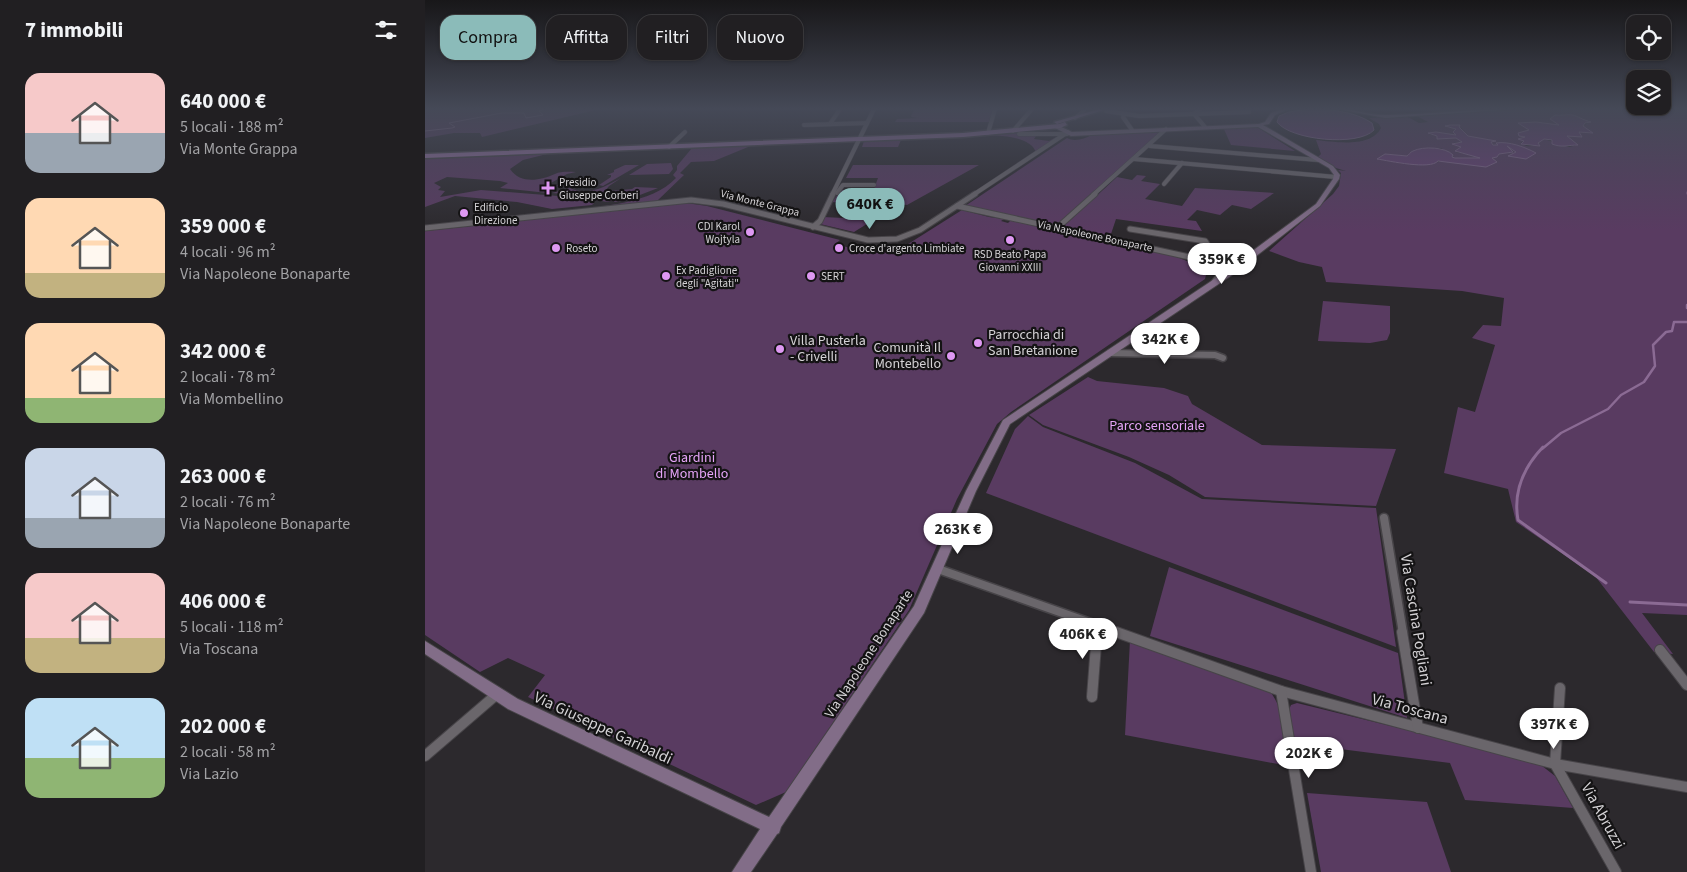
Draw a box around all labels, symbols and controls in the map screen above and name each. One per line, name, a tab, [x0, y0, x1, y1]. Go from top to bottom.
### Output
text: 7 immobili	[25, 15, 123, 45]
chip: Compra	[440, 15, 536, 60]
chip: Affitta	[546, 15, 627, 60]
chip: Filtri	[637, 15, 707, 60]
chip: Nuovo	[717, 15, 803, 60]
map controls	[1626, 15, 1671, 115]
button: locate	[1626, 15, 1671, 60]
icon: filters	[372, 16, 400, 44]
button: layers	[1626, 70, 1671, 115]
text: 640 000 €	[180, 86, 266, 116]
icon: home	[65, 93, 125, 153]
text: 5 locali · 188 m²	[180, 116, 284, 138]
text: Via Monte Grappa	[180, 138, 298, 160]
place label: Presidio Giuseppe Corberi	[559, 175, 639, 203]
marker: Presidio Giuseppe Corberi	[541, 181, 555, 195]
street label: Via Monte Grappa	[719, 186, 801, 220]
pin: 640K €	[829, 188, 911, 230]
text: 640K €	[847, 193, 893, 215]
place label: Edificio Direzione	[474, 200, 518, 228]
marker: Edificio Direzione	[458, 207, 470, 219]
text: 359 000 €	[180, 211, 266, 241]
street label: Via Napoleone Bonaparte	[1036, 216, 1154, 256]
icon: home	[65, 218, 125, 278]
place label: CDI Karol Wojtyla	[697, 219, 740, 247]
marker: CDI Karol Wojtyla	[744, 226, 756, 238]
marker: RSD Beato Papa Giovanni XXIII	[1004, 234, 1016, 246]
text: 4 locali · 96 m²	[180, 241, 276, 263]
place label: Roseto	[566, 241, 598, 256]
place label: Croce d'argento Limbiate	[849, 241, 965, 256]
marker: Roseto	[550, 242, 562, 254]
marker: Croce d'argento Limbiate	[833, 242, 845, 254]
pin: 359K €	[1181, 242, 1263, 285]
place label: RSD Beato Papa Giovanni XXIII	[974, 247, 1046, 275]
text: 359K €	[1199, 248, 1245, 270]
text: Via Napoleone Bonaparte	[180, 263, 350, 285]
place label: Ex Padiglione degli "Agitati"	[676, 263, 739, 291]
place label: SERT	[821, 269, 845, 284]
marker: Ex Padiglione degli "Agitati"	[660, 270, 672, 282]
marker: SERT	[805, 270, 817, 282]
pin: 342K €	[1124, 322, 1206, 365]
place label: Parrocchia di San Bretanione	[988, 325, 1078, 361]
text: 342K €	[1142, 328, 1188, 350]
place label: Villa Pusterla - Crivelli	[790, 331, 866, 367]
text: 342 000 €	[180, 336, 266, 366]
marker: Parrocchia di San Bretanione	[972, 337, 984, 349]
place label: Comunità Il Montebello	[874, 338, 941, 374]
icon: home	[65, 343, 125, 403]
marker: Villa Pusterla - Crivelli	[774, 343, 786, 355]
marker: Comunità Il Montebello	[945, 350, 957, 362]
text: 2 locali · 78 m²	[180, 366, 276, 388]
text: Via Mombellino	[180, 388, 283, 410]
park label: Parco sensoriale	[1109, 416, 1205, 436]
park label: Giardini di Mombello	[656, 448, 728, 484]
text: 263 000 €	[180, 461, 266, 491]
icon: home	[65, 468, 125, 528]
text: 2 locali · 76 m²	[180, 491, 276, 513]
pin: 263K €	[917, 512, 999, 555]
text: Via Napoleone Bonaparte	[180, 513, 350, 535]
text: 263K €	[935, 518, 981, 540]
street label: Via Cascina Pogliani	[1395, 553, 1437, 687]
text: 406 000 €	[180, 586, 266, 616]
street label: Via Napoleone Bonaparte	[820, 586, 918, 722]
icon: home	[65, 593, 125, 653]
text: 5 locali · 118 m²	[180, 616, 284, 638]
pin: 406K €	[1042, 618, 1124, 660]
text: 406K €	[1060, 623, 1106, 645]
text: Via Toscana	[180, 638, 258, 660]
street label: Via Giuseppe Garibaldi	[530, 686, 676, 770]
street label: Via Toscana	[1369, 688, 1451, 730]
pin: 397K €	[1513, 708, 1595, 750]
text: 202 000 €	[180, 711, 266, 741]
text: 397K €	[1531, 713, 1577, 735]
icon: home	[65, 718, 125, 778]
pin: 202K €	[1268, 736, 1350, 779]
text: 2 locali · 58 m²	[180, 741, 276, 763]
text: 202K €	[1286, 742, 1332, 764]
text: Via Lazio	[180, 763, 239, 785]
street label: Via Abruzzi	[1576, 779, 1630, 853]

